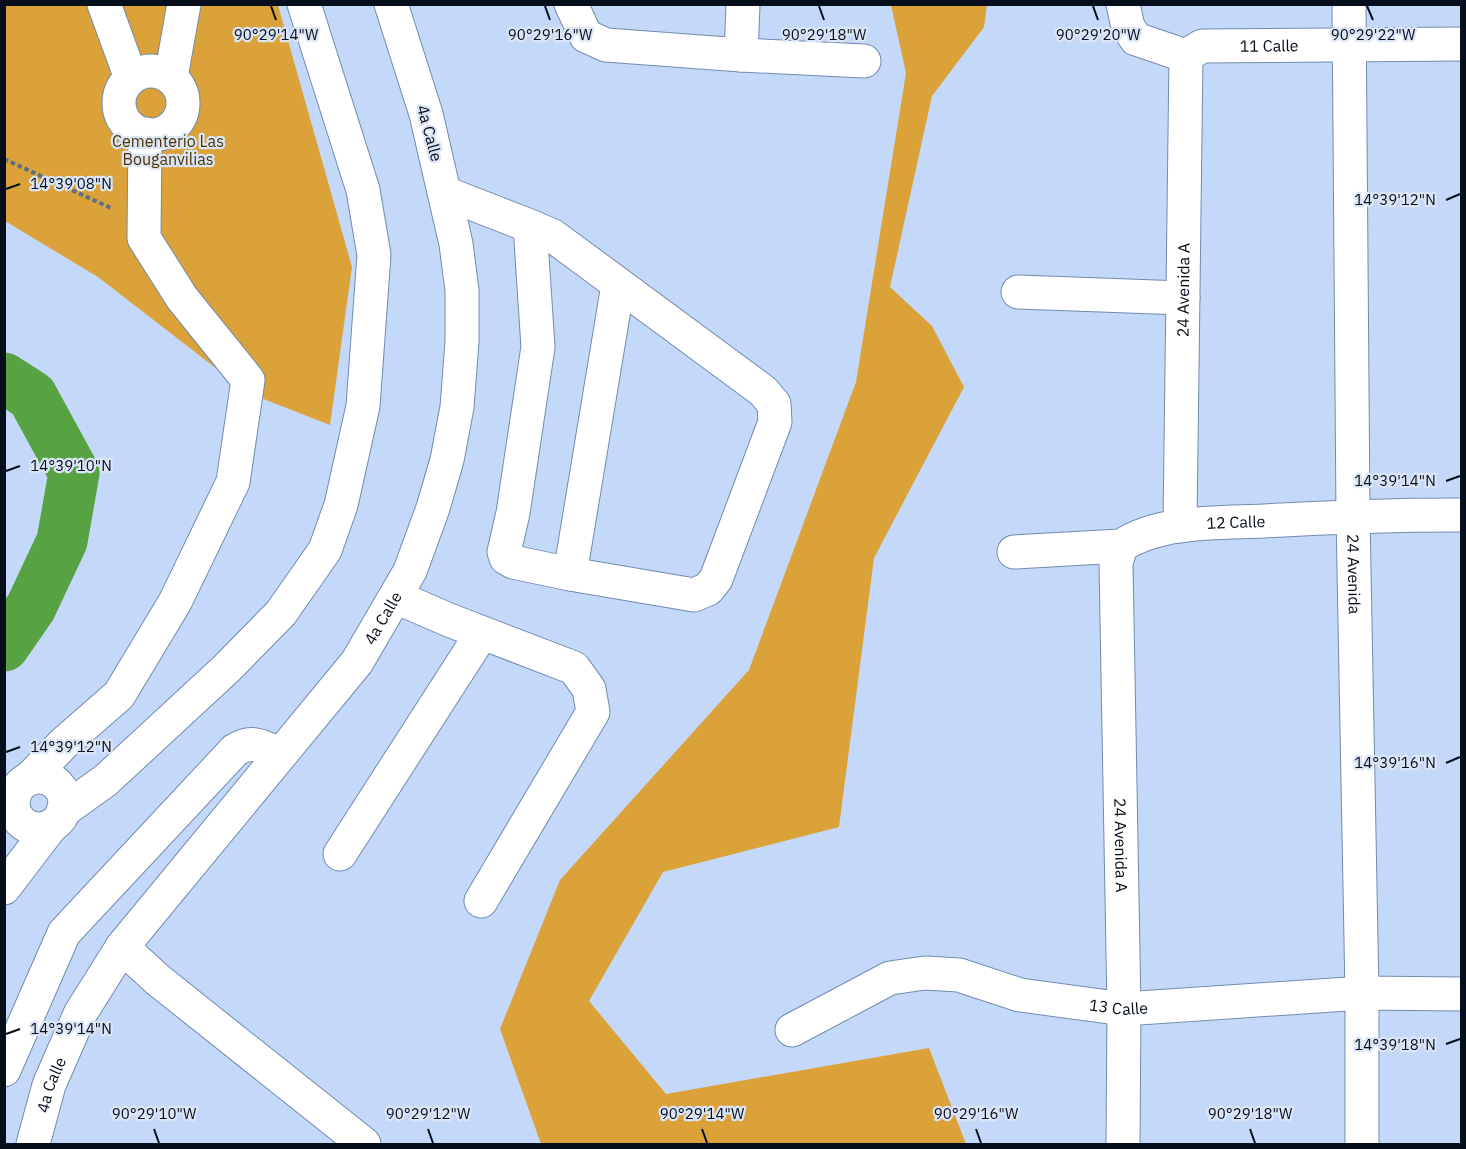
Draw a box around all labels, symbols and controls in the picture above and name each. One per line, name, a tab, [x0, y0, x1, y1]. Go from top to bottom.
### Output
text: 90°29'14"W	[234, 25, 319, 44]
text: 90°29'16"W	[508, 25, 593, 44]
text: 90°29'18"W	[782, 25, 867, 44]
text: 90°29'20"W	[1056, 25, 1141, 44]
text: 90°29'22"W	[1331, 25, 1416, 44]
street label: 11 Calle	[1240, 35, 1299, 56]
street label: 4a Calle	[413, 102, 447, 164]
park label: Cementerio Las Bouganvilias	[112, 131, 224, 169]
text: 14°39'08"N	[30, 174, 112, 193]
text: 14°39'12"N	[1354, 190, 1436, 209]
street label: 24 Avenida A	[1172, 243, 1194, 337]
text: 14°39'10"N	[30, 456, 112, 475]
text: 14°39'14"N	[1354, 471, 1436, 490]
street label: 12 Calle	[1206, 511, 1266, 533]
street label: 24 Avenida	[1343, 534, 1365, 615]
street label: 4a Calle	[359, 588, 406, 648]
text: 14°39'12"N	[30, 737, 112, 756]
text: 14°39'16"N	[1354, 753, 1436, 772]
street label: 24 Avenida A	[1110, 798, 1132, 893]
street label: 13 Calle	[1088, 994, 1149, 1019]
text: 14°39'14"N	[30, 1019, 112, 1038]
text: 14°39'18"N	[1354, 1035, 1436, 1054]
street label: 4a Calle	[32, 1054, 70, 1115]
text: 90°29'10"W	[112, 1104, 197, 1123]
text: 90°29'12"W	[386, 1104, 471, 1123]
text: 90°29'14"W	[660, 1104, 745, 1123]
text: 90°29'16"W	[934, 1104, 1019, 1123]
text: 90°29'18"W	[1208, 1104, 1293, 1123]

